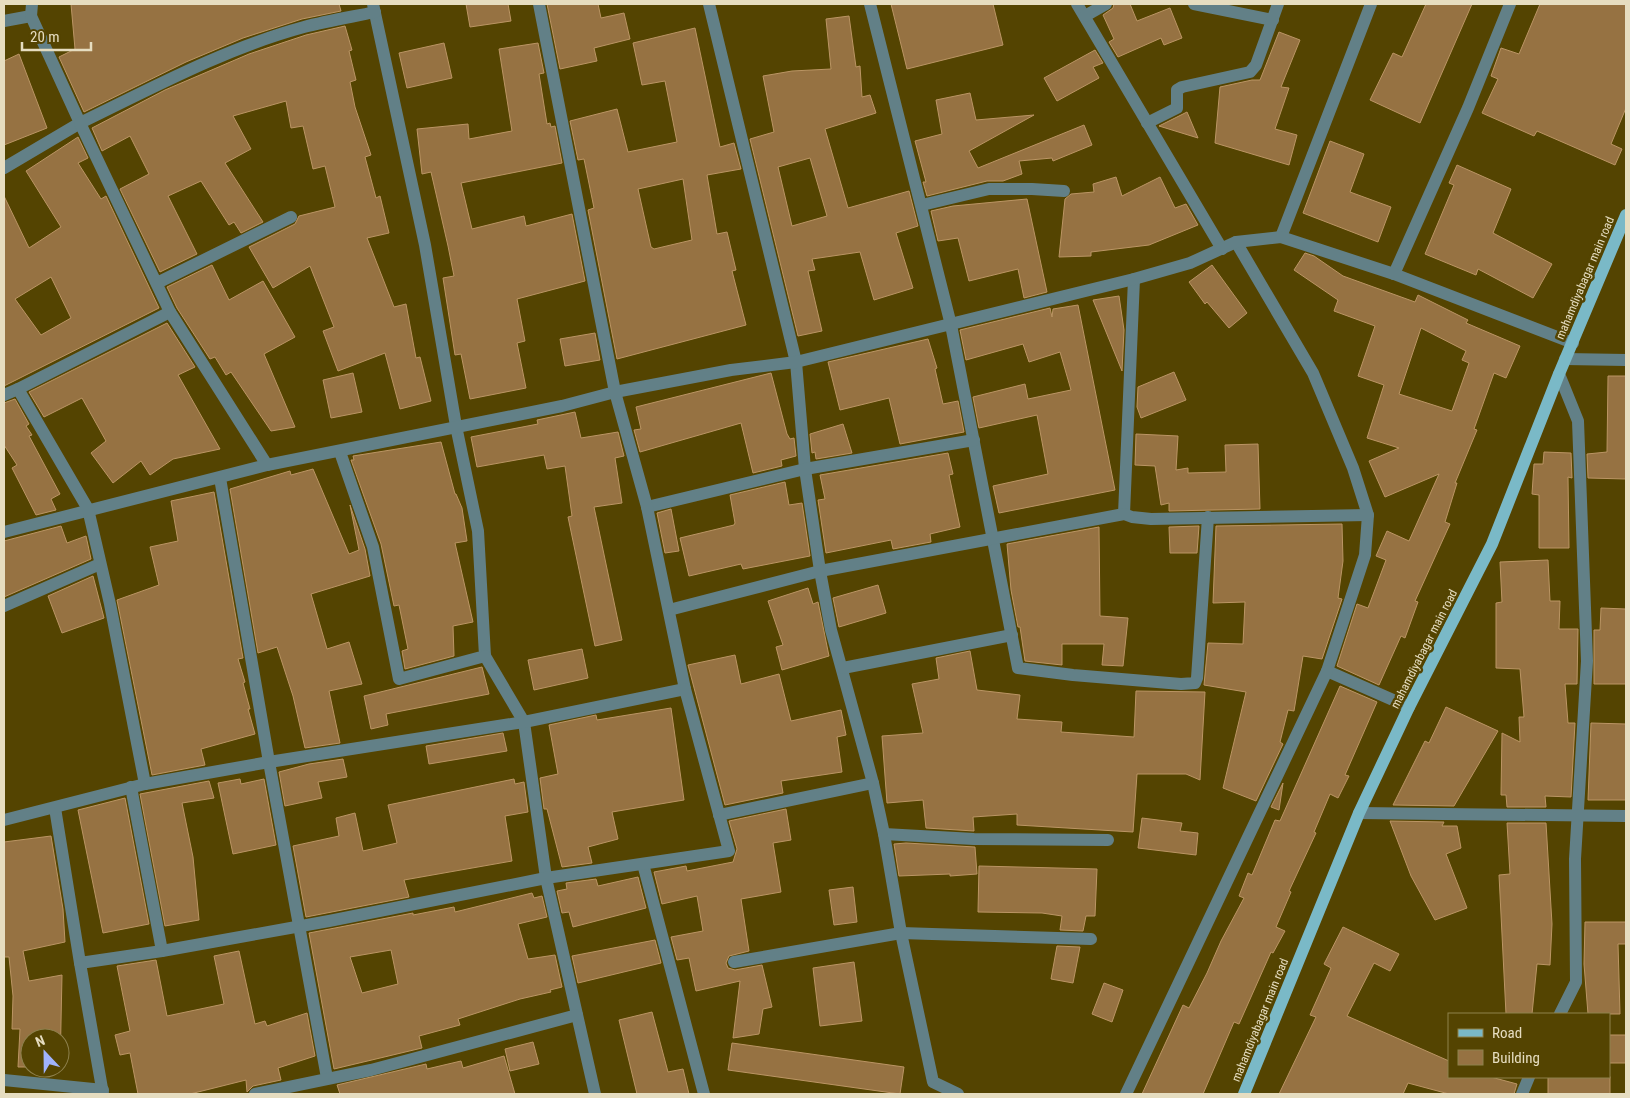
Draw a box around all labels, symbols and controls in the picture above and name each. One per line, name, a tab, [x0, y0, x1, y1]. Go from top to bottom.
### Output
scale bar	[22, 20, 91, 52]
text: 20 m	[30, 28, 60, 46]
street label: mahamdiyabagar main road	[1553, 215, 1617, 341]
street label: mahamdiyabagar main road	[1388, 587, 1460, 711]
street label: mahamdiyabagar main road	[1229, 956, 1291, 1084]
legend	[1448, 1013, 1610, 1078]
text: Road	[1492, 1024, 1522, 1042]
north arrow	[20, 1028, 70, 1078]
text: N	[33, 1032, 47, 1050]
text: Building	[1492, 1049, 1540, 1067]

